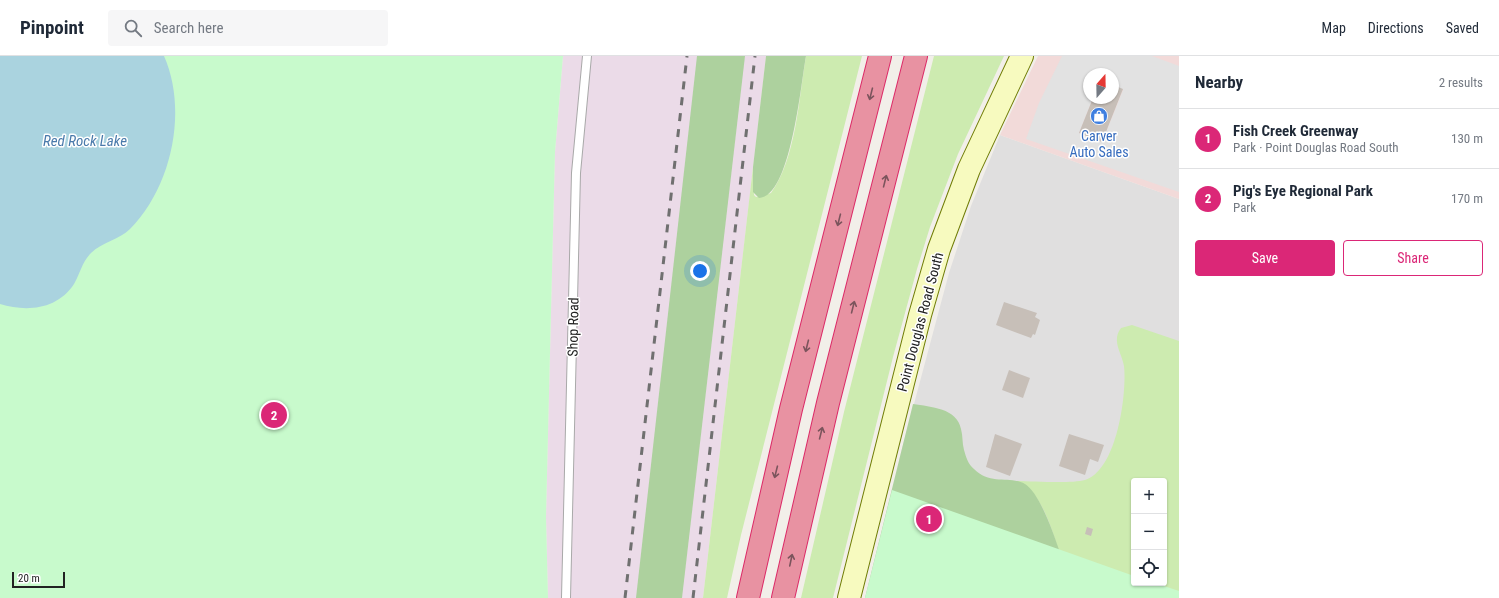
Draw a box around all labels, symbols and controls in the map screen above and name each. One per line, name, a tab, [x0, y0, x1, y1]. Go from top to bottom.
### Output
search box	[108, 10, 388, 46]
text: Pinpoint	[20, 16, 84, 39]
icon: search	[122, 17, 144, 39]
text: Search here	[154, 19, 224, 37]
text: Map	[1322, 20, 1346, 36]
text: Directions	[1368, 20, 1424, 36]
text: Saved	[1446, 20, 1479, 36]
north arrow	[1083, 68, 1119, 104]
text: Nearby	[1195, 72, 1243, 92]
text: 2 results	[1439, 75, 1483, 90]
one-way arrow	[867, 87, 874, 100]
shop icon: Carver Auto Sales	[1089, 106, 1109, 126]
text: Fish Creek Greenway	[1233, 122, 1358, 140]
place label: Carver Auto Sales	[1069, 128, 1129, 160]
text: 1	[1205, 131, 1211, 146]
text: 130 m	[1451, 131, 1483, 146]
water label: Red Rock Lake	[43, 132, 127, 150]
text: Park · Point Douglas Road South	[1233, 140, 1399, 155]
one-way arrow	[881, 175, 889, 188]
text: Pig's Eye Regional Park	[1233, 182, 1373, 200]
text: 2	[1205, 191, 1211, 206]
text: 170 m	[1451, 191, 1483, 206]
text: Park	[1233, 200, 1256, 215]
one-way arrow	[835, 213, 842, 226]
button: Save	[1195, 240, 1335, 276]
button: Share	[1343, 240, 1483, 276]
street label: Point Douglas Road South	[894, 251, 946, 393]
your location	[690, 261, 710, 281]
street label: Shop Road	[564, 297, 582, 357]
one-way arrow	[849, 301, 857, 314]
one-way arrow	[803, 339, 810, 352]
pin: 2	[261, 400, 287, 430]
one-way arrow	[817, 427, 825, 440]
one-way arrow	[771, 465, 779, 478]
map controls	[1131, 478, 1167, 586]
button: +	[1131, 478, 1167, 514]
pin: 1	[916, 504, 942, 534]
button: −	[1131, 514, 1167, 550]
button: locate	[1131, 550, 1167, 586]
one-way arrow	[788, 554, 796, 567]
scale bar	[12, 570, 65, 589]
text: 20 m	[18, 572, 40, 585]

